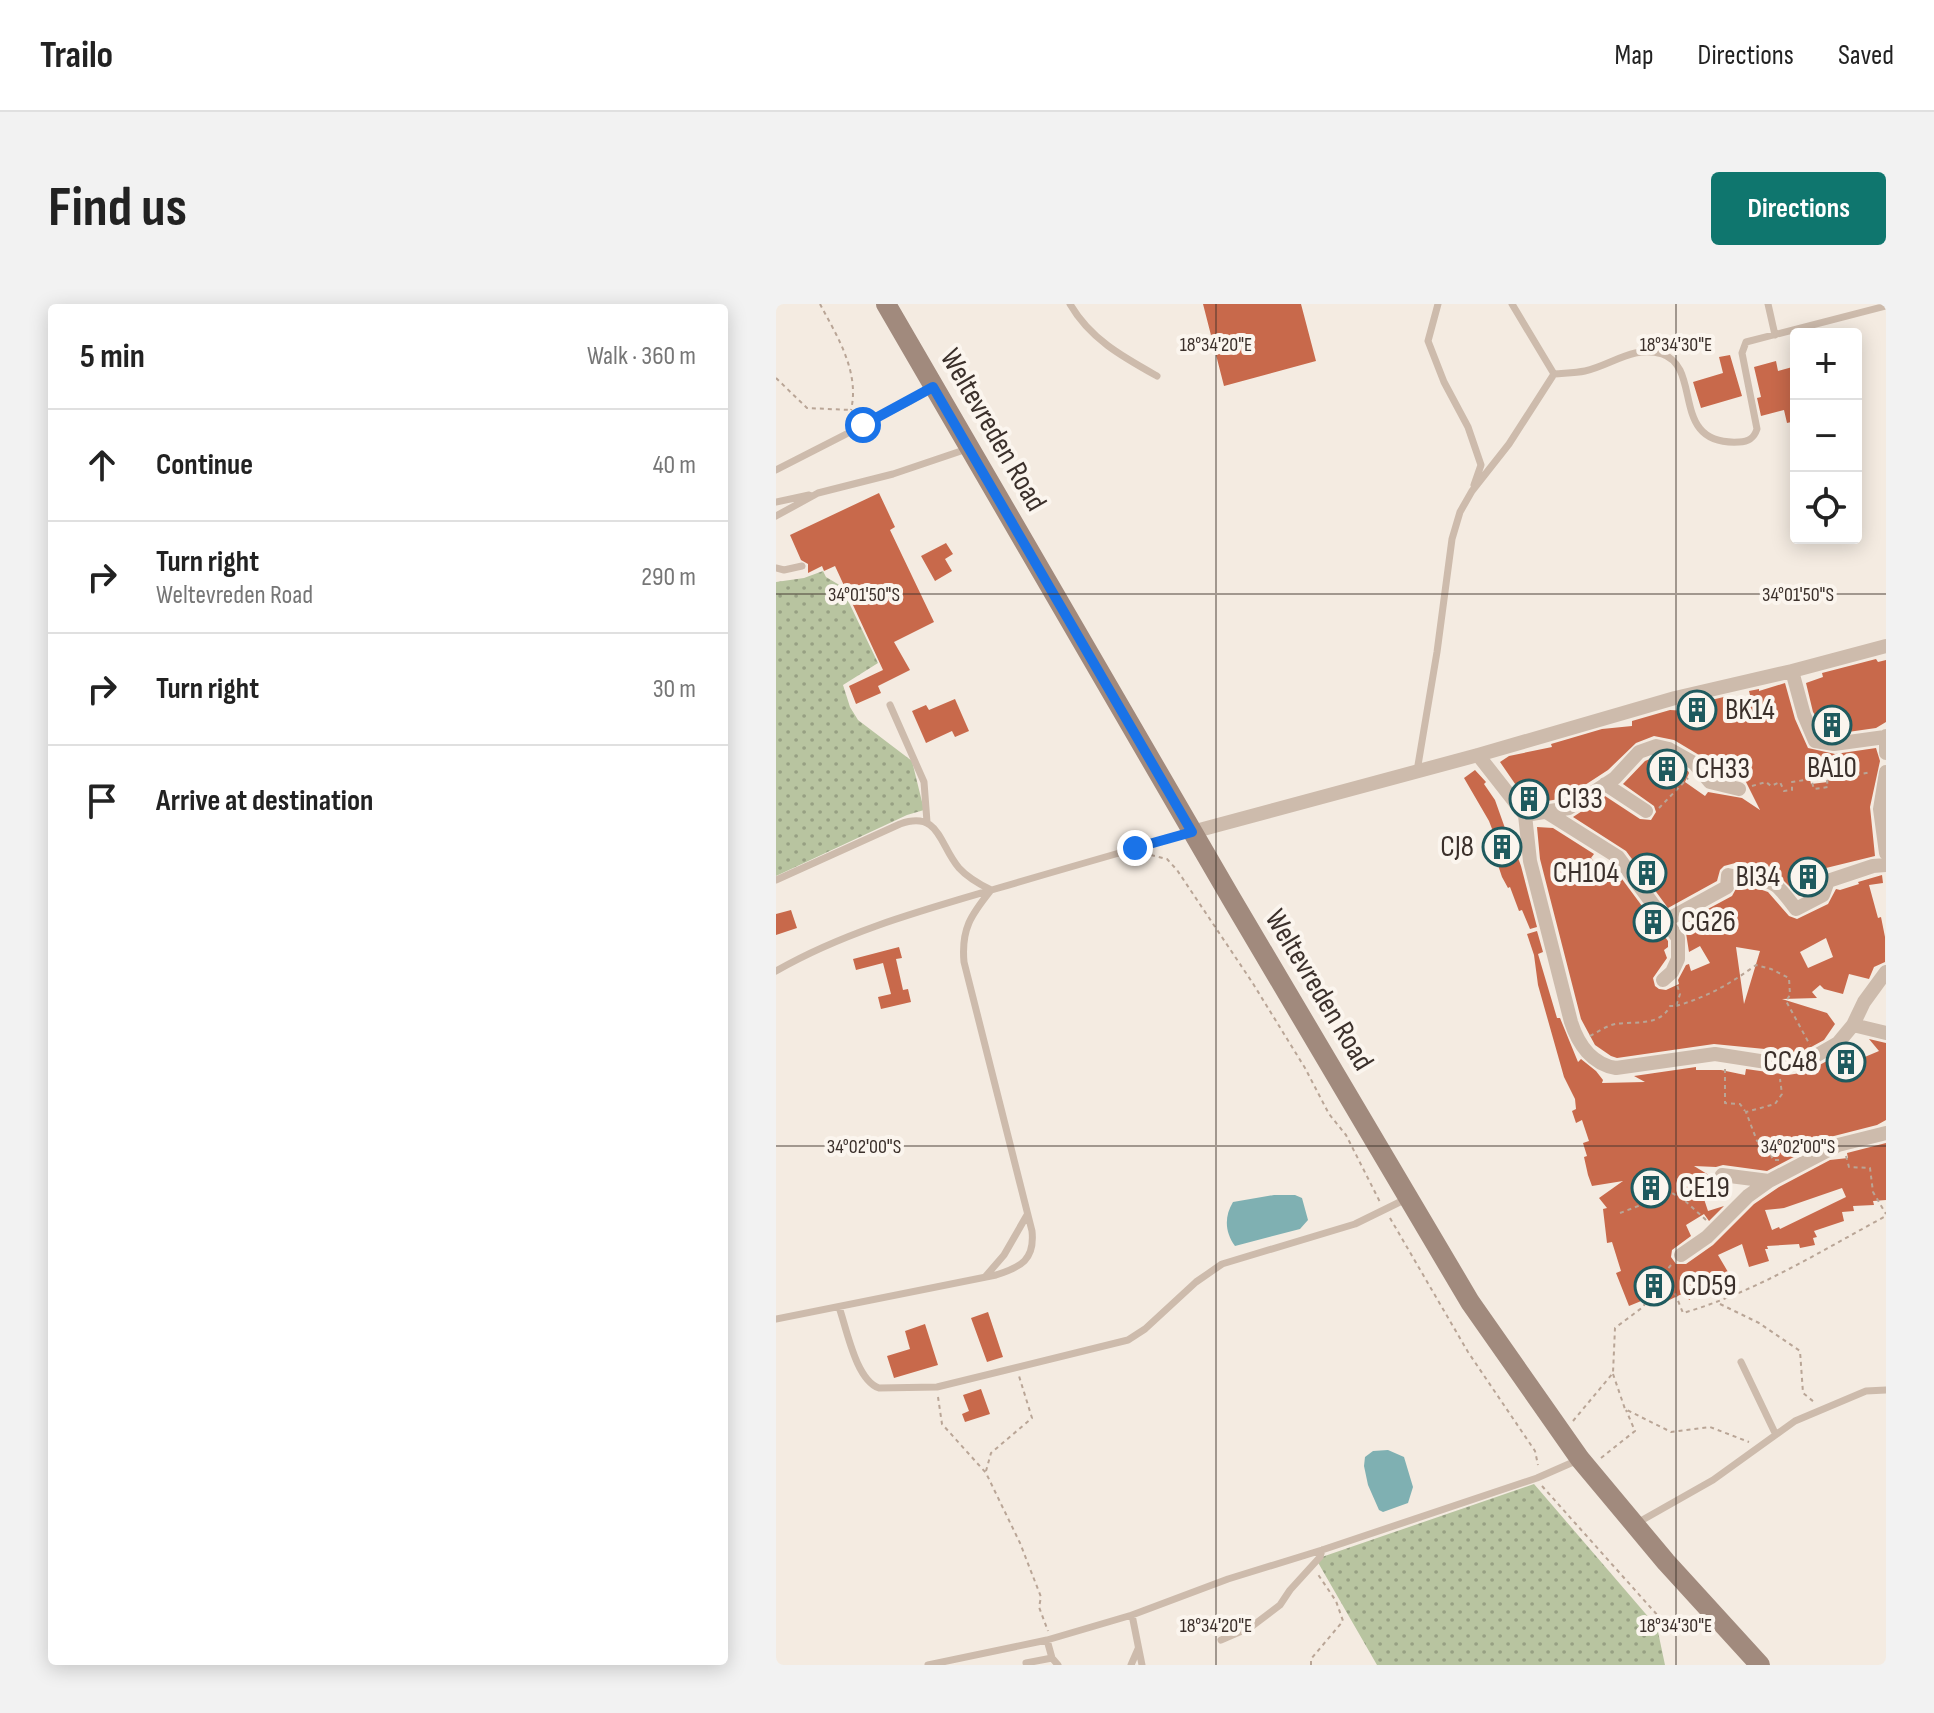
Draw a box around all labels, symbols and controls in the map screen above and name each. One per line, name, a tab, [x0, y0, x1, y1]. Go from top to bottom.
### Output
text: Trailo	[40, 33, 113, 78]
text: Map	[1615, 39, 1654, 72]
text: Directions	[1698, 39, 1794, 72]
text: Saved	[1838, 39, 1894, 72]
button: Directions	[1711, 172, 1886, 245]
text: Find us	[48, 175, 187, 242]
map controls	[1790, 328, 1862, 544]
button: +	[1790, 328, 1862, 400]
text: 18°34'20"E	[1180, 333, 1252, 357]
text: 18°34'30"E	[1640, 333, 1712, 357]
text: 5 min	[80, 336, 145, 377]
text: Walk · 360 m	[587, 341, 696, 372]
street label: Weltevreden Road	[932, 342, 1054, 518]
button: −	[1790, 400, 1862, 472]
route start	[845, 407, 881, 443]
icon: ahead	[80, 443, 124, 487]
text: Continue	[156, 447, 253, 483]
text: 40 m	[653, 450, 696, 481]
button: locate	[1790, 472, 1862, 544]
text: Turn right	[156, 544, 259, 580]
icon: right	[80, 555, 124, 599]
text: 290 m	[641, 562, 696, 593]
text: Weltevreden Road	[156, 580, 313, 611]
text: 34°01'50"S	[828, 583, 900, 607]
text: 34°01'50"S	[1762, 583, 1834, 607]
icon: right	[80, 667, 124, 711]
text: Turn right	[156, 671, 259, 707]
text: 30 m	[653, 674, 696, 705]
building icon: BK14	[1676, 689, 1718, 731]
place label: BK14	[1725, 692, 1775, 728]
building icon: BA10	[1811, 704, 1853, 746]
building icon: CH33	[1646, 748, 1688, 790]
place label: BA10	[1807, 750, 1857, 786]
place label: CH33	[1695, 751, 1750, 787]
building icon: CI33	[1508, 778, 1550, 820]
icon: arrive	[80, 779, 124, 823]
place label: CI33	[1557, 781, 1603, 817]
text: Arrive at destination	[156, 783, 373, 819]
building icon: CJ8	[1481, 826, 1523, 868]
place label: CJ8	[1440, 829, 1474, 865]
route end	[1117, 830, 1153, 866]
building icon: CH104	[1626, 852, 1668, 894]
place label: CH104	[1553, 855, 1619, 891]
building icon: BI34	[1787, 856, 1829, 898]
place label: BI34	[1735, 859, 1780, 895]
building icon: CG26	[1632, 901, 1674, 943]
street label: Weltevreden Road	[1257, 903, 1381, 1077]
place label: CG26	[1681, 904, 1736, 940]
building icon: CC48	[1825, 1041, 1867, 1083]
place label: CC48	[1763, 1044, 1818, 1080]
text: 34°02'00"S	[827, 1135, 901, 1159]
text: 34°02'00"S	[1761, 1135, 1835, 1159]
building icon: CE19	[1630, 1167, 1672, 1209]
place label: CE19	[1679, 1170, 1730, 1206]
building icon: CD59	[1633, 1265, 1675, 1307]
place label: CD59	[1682, 1268, 1737, 1304]
text: 18°34'20"E	[1180, 1614, 1252, 1638]
text: 18°34'30"E	[1640, 1614, 1712, 1638]

